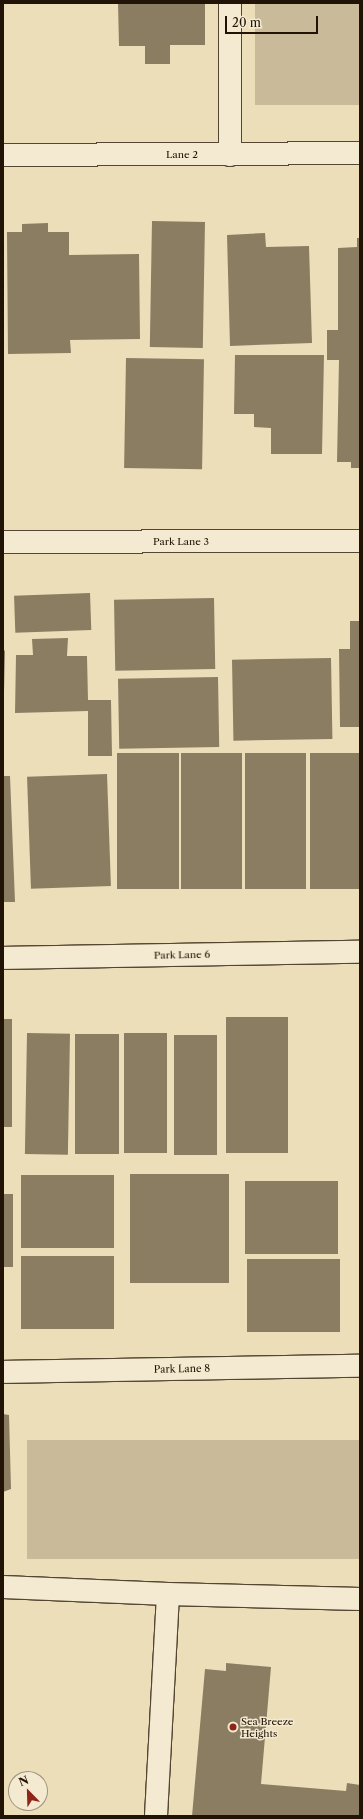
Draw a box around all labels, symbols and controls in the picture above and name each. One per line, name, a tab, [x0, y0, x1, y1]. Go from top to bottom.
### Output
scale bar	[227, 8, 320, 34]
text: 20 m	[232, 15, 261, 30]
street label: Lane 2	[166, 149, 198, 161]
street label: Park Lane 3	[153, 536, 209, 548]
street label: Park Lane 6	[154, 949, 210, 961]
street label: Park Lane 8	[154, 1363, 210, 1375]
place label: Sea Breeze Heights	[241, 1715, 294, 1738]
marker: Sea Breeze Heights	[228, 1722, 238, 1732]
north arrow	[8, 1771, 48, 1811]
text: N	[17, 1773, 31, 1789]

